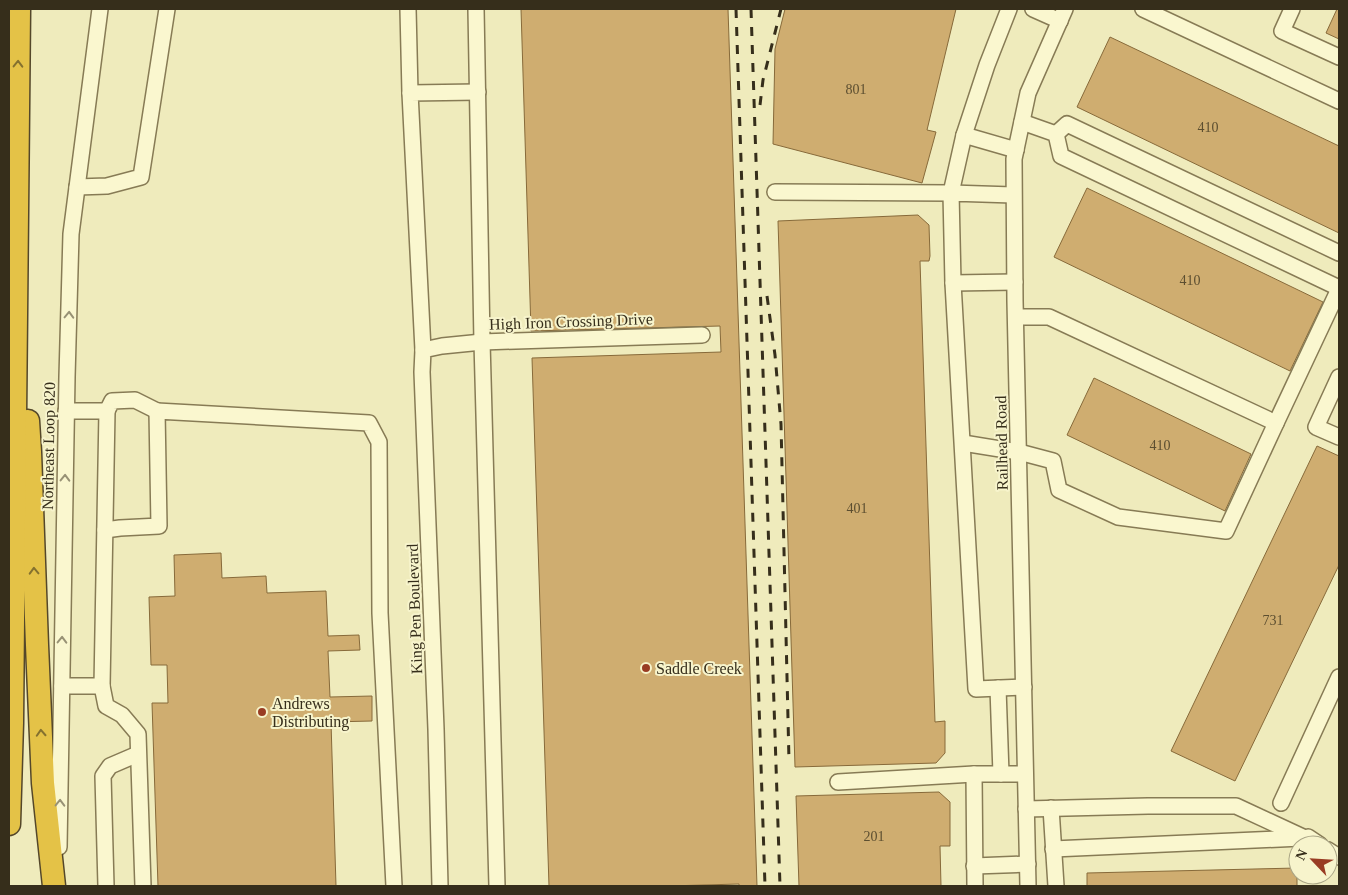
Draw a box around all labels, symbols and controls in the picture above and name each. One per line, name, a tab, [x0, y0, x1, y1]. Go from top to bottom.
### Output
one-way arrow	[13, 60, 23, 68]
house number: 801	[846, 82, 867, 97]
house number: 410	[1198, 120, 1219, 135]
house number: 410	[1180, 273, 1201, 288]
street label: High Iron Crossing Drive	[489, 310, 653, 334]
one-way arrow	[64, 311, 74, 318]
street label: Northeast Loop 820	[39, 382, 59, 510]
street label: Railhead Road	[992, 396, 1011, 490]
house number: 410	[1150, 438, 1171, 453]
one-way arrow	[60, 473, 70, 481]
house number: 401	[847, 501, 868, 516]
street label: King Pen Boulevard	[404, 543, 426, 675]
one-way arrow	[29, 567, 40, 575]
house number: 731	[1263, 613, 1284, 628]
one-way arrow	[57, 636, 68, 644]
place label: Saddle Creek	[656, 660, 742, 677]
marker: Saddle Creek	[640, 662, 652, 674]
place label: Andrews Distributing	[272, 695, 349, 731]
marker: Andrews Distributing	[256, 706, 268, 718]
one-way arrow	[36, 729, 46, 736]
one-way arrow	[54, 798, 65, 806]
house number: 201	[864, 829, 885, 844]
north arrow	[1288, 835, 1338, 885]
text: N	[1293, 847, 1311, 862]

